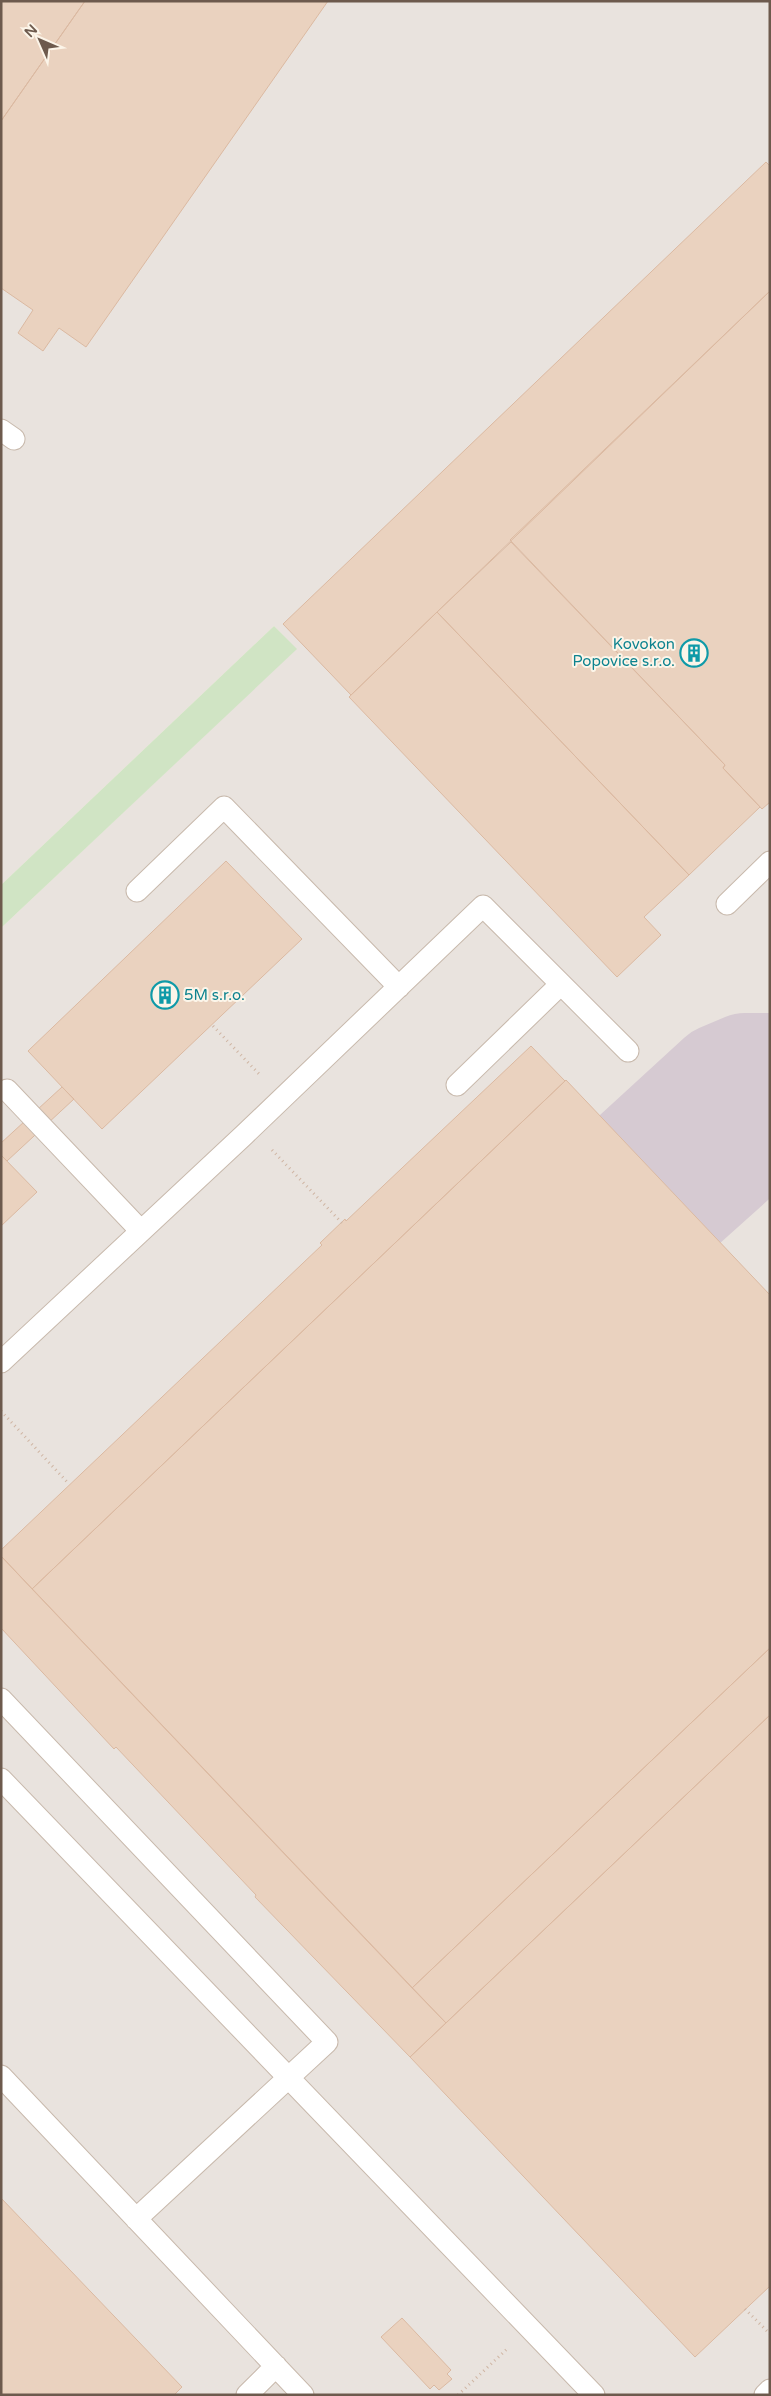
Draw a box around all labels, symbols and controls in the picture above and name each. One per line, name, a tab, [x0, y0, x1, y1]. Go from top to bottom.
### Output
north arrow	[15, 15, 65, 65]
text: N	[21, 21, 41, 41]
place label: Kovokon Popovice s.r.o.	[573, 635, 675, 670]
building icon: Kovokon Popovice s.r.o.	[679, 638, 709, 668]
building icon: 5M s.r.o.	[150, 980, 180, 1010]
place label: 5M s.r.o.	[184, 986, 245, 1004]

